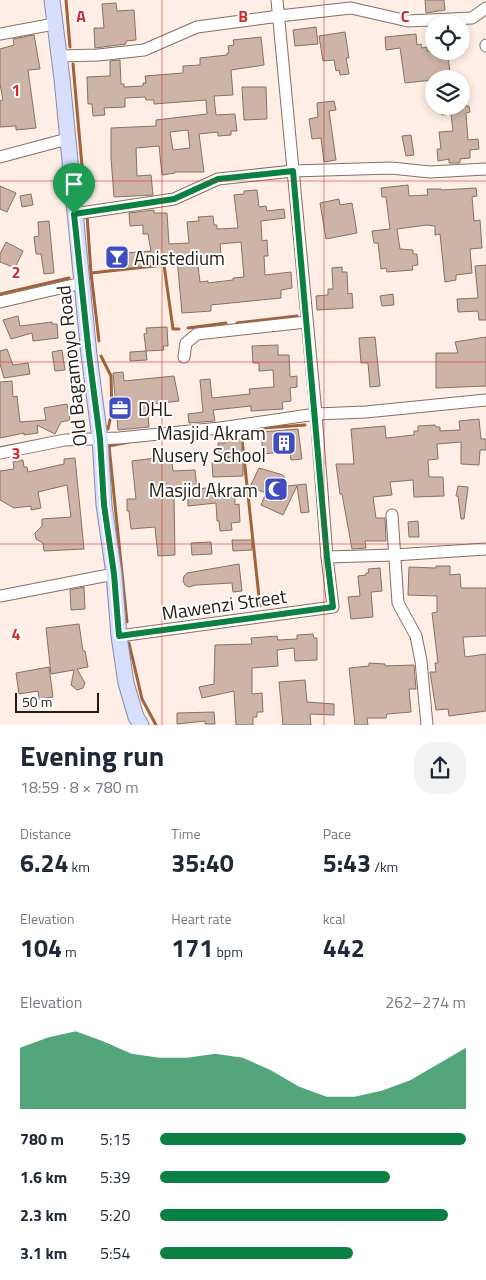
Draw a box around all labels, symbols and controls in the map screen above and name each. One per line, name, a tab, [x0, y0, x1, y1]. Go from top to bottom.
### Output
text: A	[76, 4, 86, 28]
text: B	[238, 4, 248, 28]
text: C	[401, 4, 410, 28]
map controls	[425, 15, 470, 115]
button: locate	[425, 15, 470, 60]
button: layers	[425, 70, 470, 115]
text: 1	[12, 78, 20, 102]
pin	[53, 163, 95, 214]
icon: arrive	[60, 170, 88, 198]
place label: Anistedium	[134, 243, 225, 272]
bar icon: Anistedium	[104, 244, 130, 270]
text: 2	[12, 260, 20, 284]
street label: Old Bagamoyo Road	[48, 284, 94, 448]
place label: DHL	[138, 394, 172, 423]
office icon: DHL	[107, 395, 133, 421]
place label: Masjid Akram Nusery School	[151, 418, 266, 469]
building icon: Masjid Akram Nusery School	[271, 430, 297, 456]
text: 3	[12, 441, 20, 465]
place label: Masjid Akram	[149, 475, 258, 504]
mosque icon: Masjid Akram	[263, 476, 289, 502]
street label: Mawenzi Street	[160, 581, 289, 627]
text: 4	[12, 622, 21, 646]
scale bar	[15, 690, 99, 713]
text: 50 m	[22, 691, 52, 712]
text: Evening run	[20, 734, 164, 777]
button: share	[414, 742, 466, 794]
text: 18:59 · 8 × 780 m	[20, 775, 139, 799]
text: Distance	[20, 823, 71, 844]
text: Time	[171, 823, 201, 844]
text: Pace	[323, 823, 351, 844]
text: 6.24	[20, 844, 68, 882]
text: 35:40	[171, 844, 234, 882]
text: 5:43	[323, 844, 371, 882]
text: km	[68, 856, 90, 877]
text: /km	[371, 856, 398, 877]
text: Elevation	[20, 908, 74, 929]
text: Heart rate	[171, 908, 231, 929]
text: kcal	[323, 908, 346, 929]
text: 104	[20, 929, 62, 967]
text: 171	[171, 929, 213, 967]
text: 442	[323, 929, 365, 967]
text: m	[62, 941, 77, 962]
text: bpm	[213, 941, 243, 962]
text: Elevation	[20, 990, 82, 1014]
text: 262–274 m	[385, 990, 466, 1014]
text: 780 m	[20, 1127, 64, 1151]
text: 5:15	[100, 1127, 130, 1151]
text: 1.6 km	[20, 1165, 67, 1189]
text: 5:39	[100, 1165, 130, 1189]
text: 2.3 km	[20, 1203, 67, 1227]
text: 5:20	[100, 1203, 130, 1227]
text: 3.1 km	[20, 1241, 67, 1265]
text: 5:54	[100, 1241, 130, 1265]

